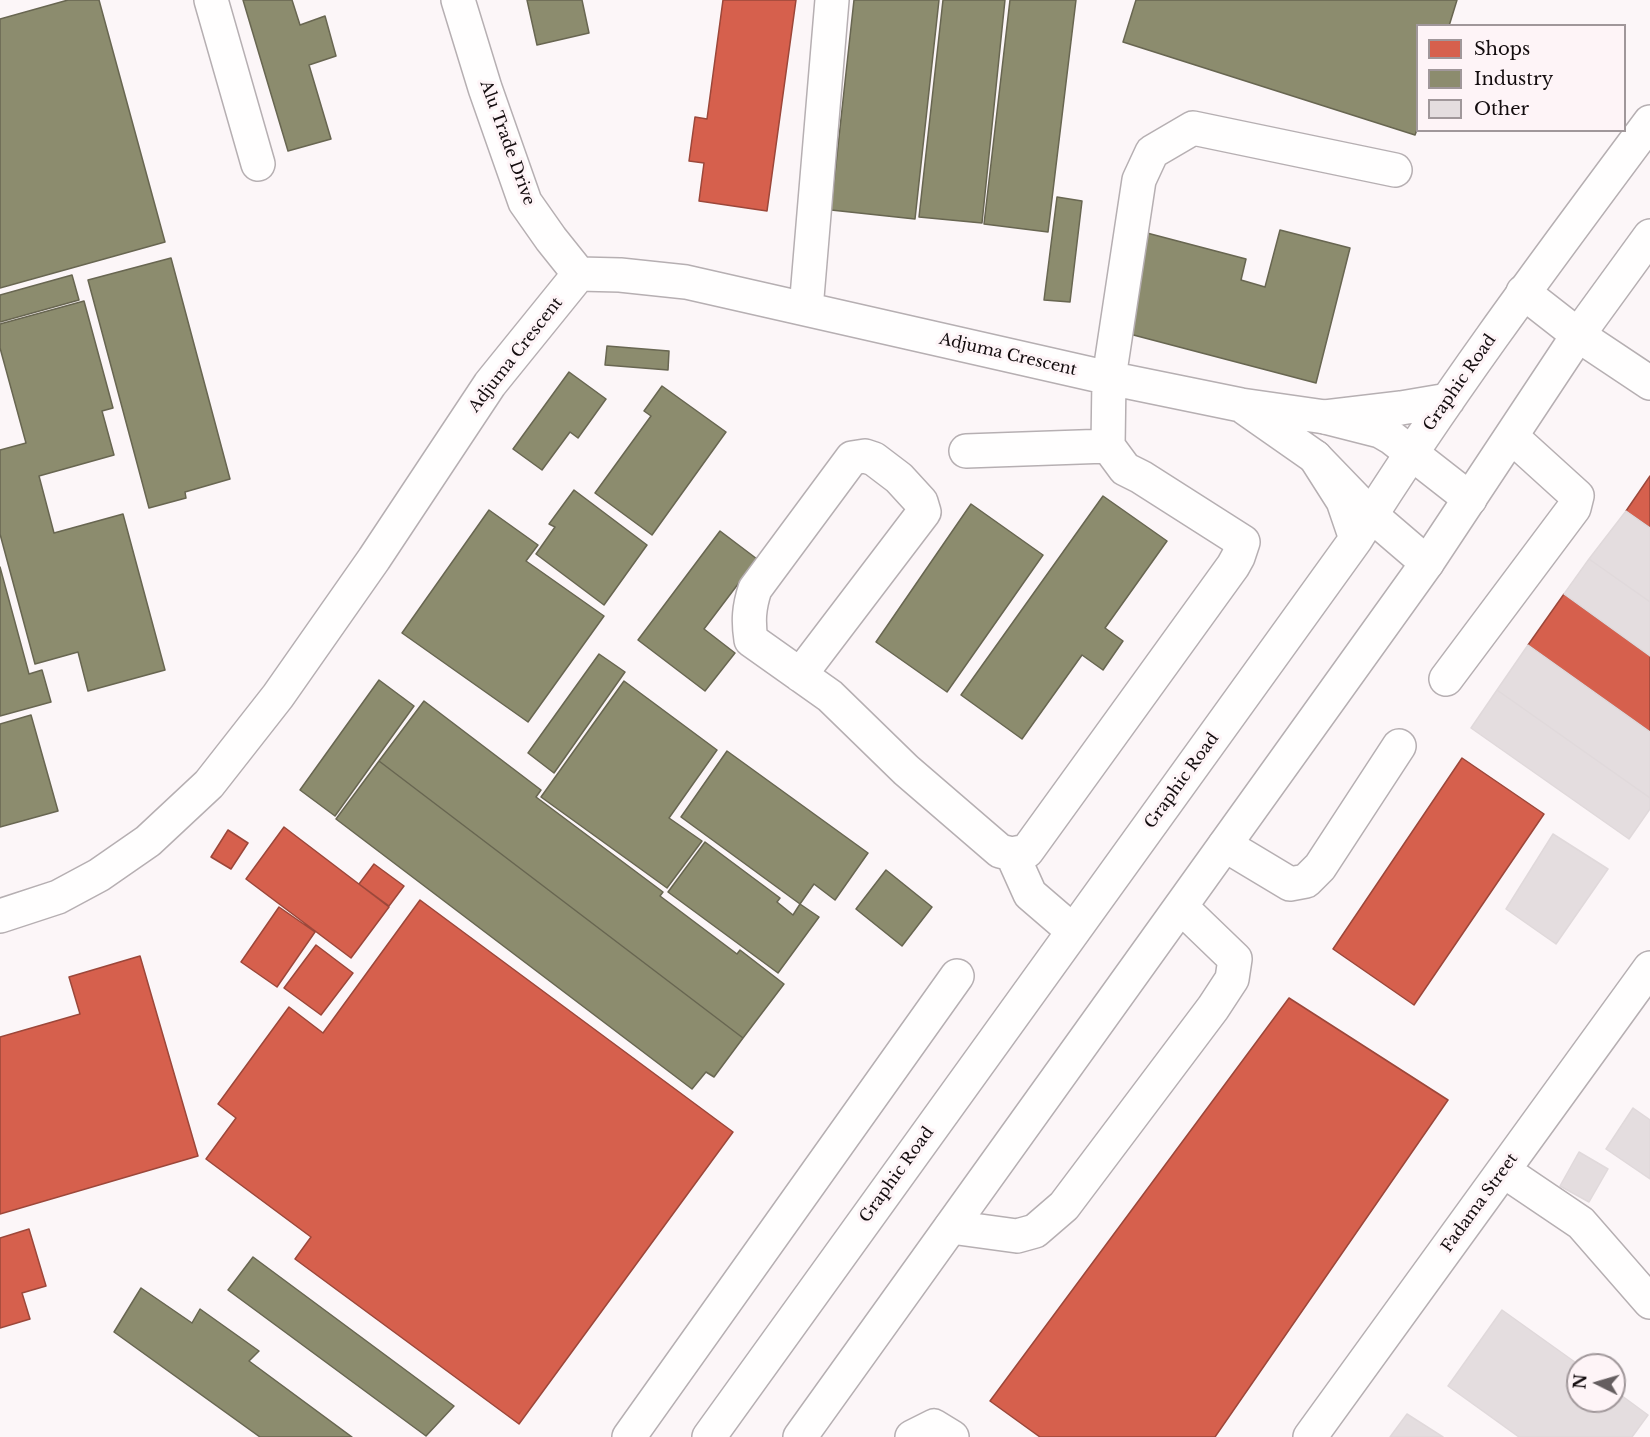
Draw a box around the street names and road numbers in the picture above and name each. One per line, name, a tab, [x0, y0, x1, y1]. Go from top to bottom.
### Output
street label: Alu Trade Drive	[476, 78, 538, 208]
street label: Adjuma Crescent	[465, 294, 567, 416]
street label: Adjuma Crescent	[937, 330, 1079, 380]
street label: Graphic Road	[1420, 331, 1500, 435]
street label: Graphic Road	[1141, 729, 1223, 833]
street label: Graphic Road	[856, 1123, 938, 1227]
street label: Fadama Street	[1438, 1150, 1522, 1256]

